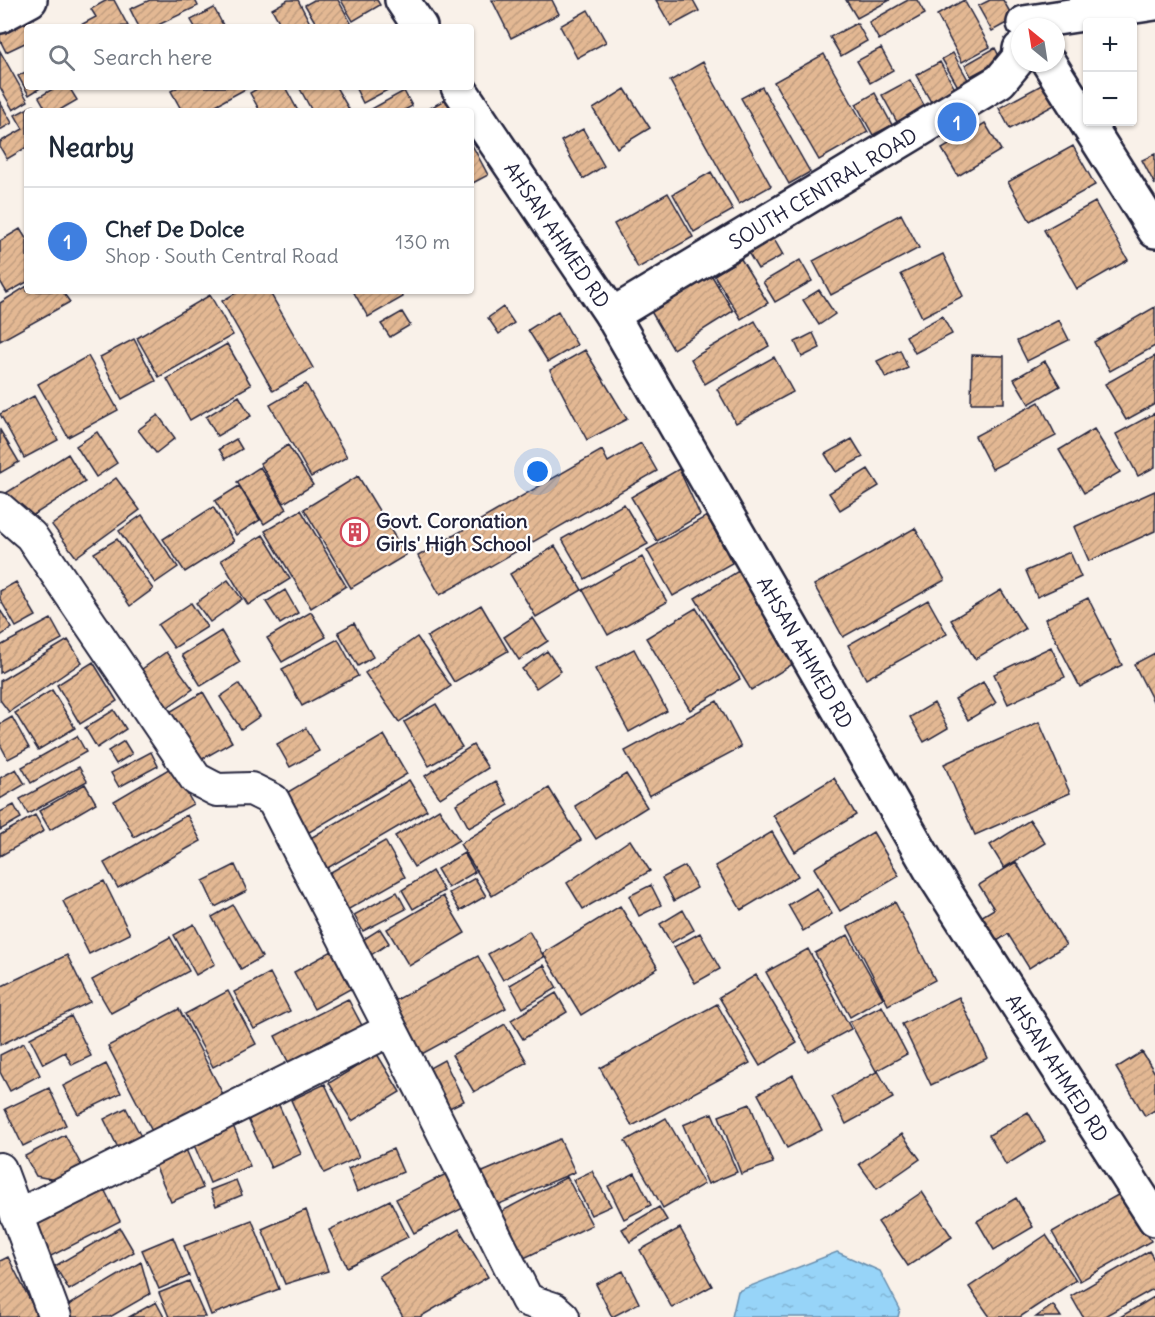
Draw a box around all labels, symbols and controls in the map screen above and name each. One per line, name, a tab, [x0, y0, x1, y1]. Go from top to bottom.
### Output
north arrow	[1011, 18, 1065, 72]
map controls	[1083, 18, 1137, 126]
button: +	[1083, 18, 1137, 72]
search box	[24, 24, 474, 90]
icon: search	[45, 41, 78, 74]
text: Search here	[93, 43, 212, 71]
button: −	[1083, 72, 1137, 126]
pin: 1	[938, 100, 976, 144]
street label: SOUTH CENTRAL ROAD	[724, 122, 921, 254]
text: Nearby	[48, 131, 134, 164]
street label: AHSAN AHMED RD	[499, 157, 616, 312]
text: Chef De Dolce	[105, 215, 245, 243]
text: 1	[64, 229, 71, 254]
text: 130 m	[395, 229, 450, 254]
text: Shop · South Central Road	[105, 243, 338, 268]
your location	[523, 457, 552, 486]
place label: Govt. Coronation Girls' High School	[376, 508, 531, 556]
building icon: Govt. Coronation Girls' High School	[339, 516, 371, 548]
street label: AHSAN AHMED RD	[752, 572, 859, 732]
street label: AHSAN AHMED RD	[1001, 989, 1114, 1146]

